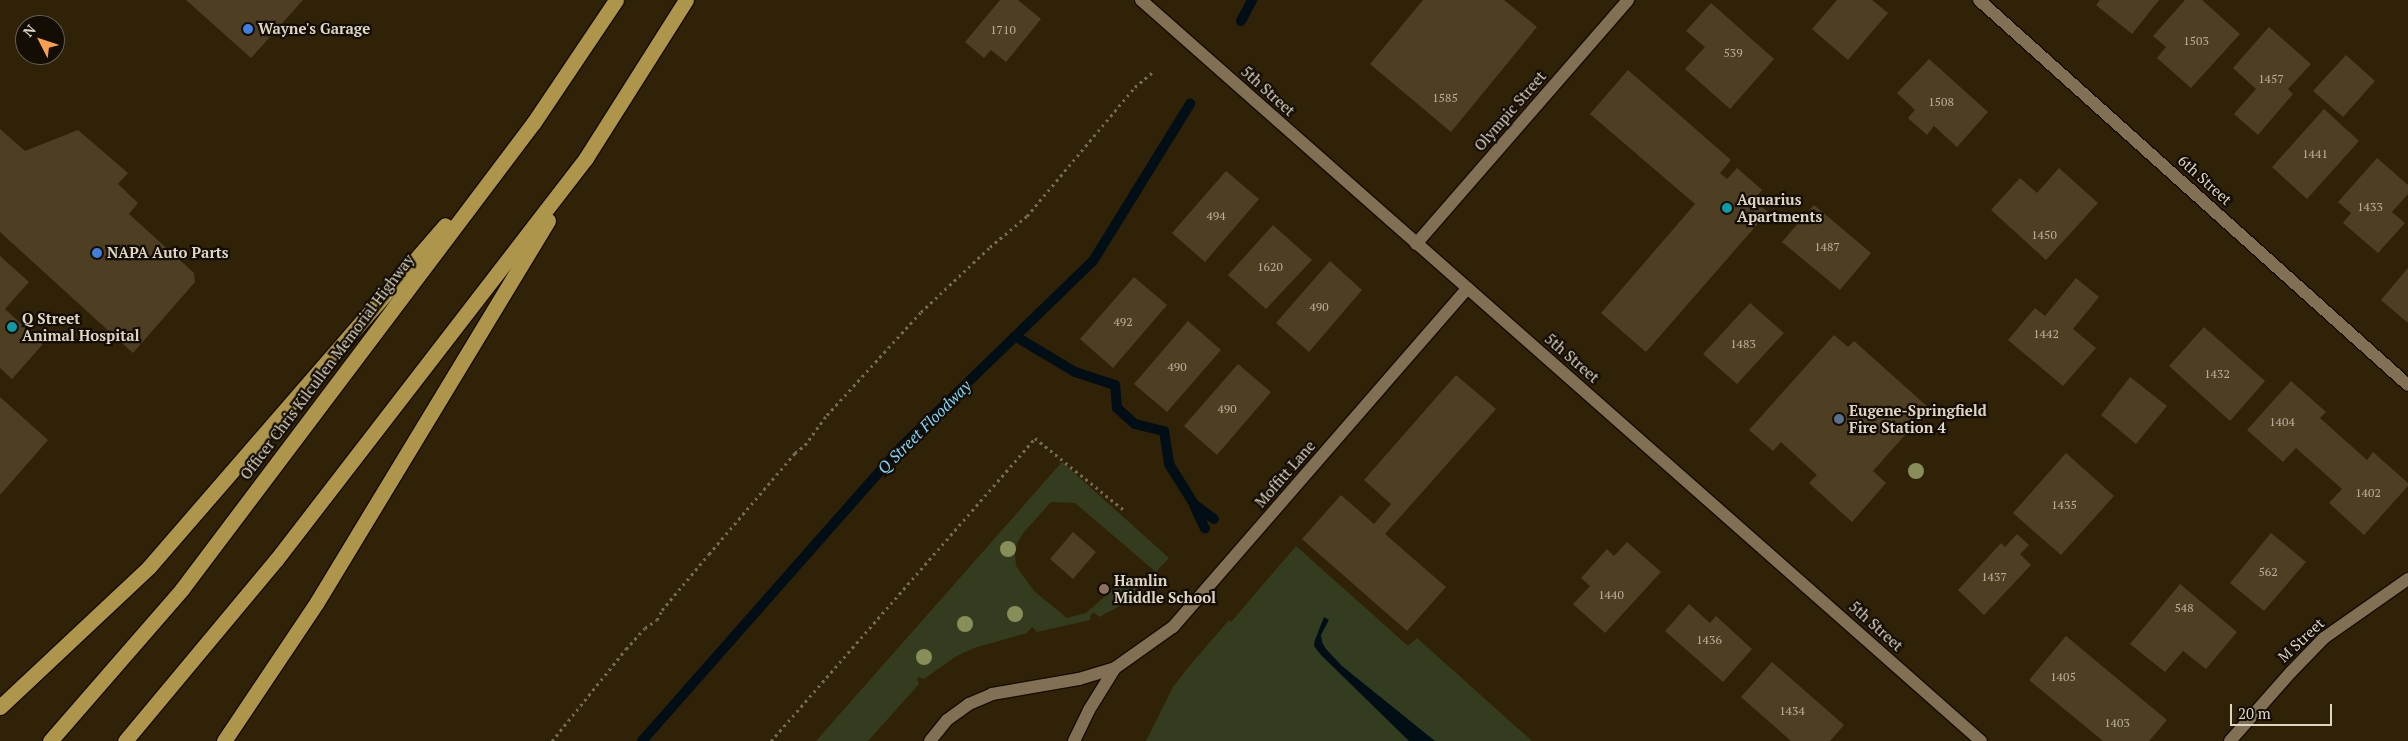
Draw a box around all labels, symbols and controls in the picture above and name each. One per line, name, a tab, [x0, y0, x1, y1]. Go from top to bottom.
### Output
north arrow	[15, 15, 65, 65]
text: N	[18, 20, 40, 41]
place label: Wayne's Garage	[258, 20, 370, 38]
marker: Wayne's Garage	[242, 23, 254, 35]
house number: 1710	[990, 23, 1016, 37]
house number: 1503	[2183, 34, 2209, 48]
house number: 539	[1723, 46, 1743, 60]
street label: 5th Street	[1237, 62, 1299, 120]
street label: Olympic Street	[1470, 67, 1550, 155]
house number: 1457	[2258, 72, 2284, 86]
house number: 1585	[1432, 91, 1458, 105]
house number: 1508	[1928, 95, 1954, 109]
house number: 1441	[2302, 147, 2328, 161]
street label: 6th Street	[2174, 151, 2236, 209]
place label: Aquarius Apartments	[1737, 190, 1822, 225]
house number: 1433	[2357, 200, 2383, 214]
marker: Aquarius Apartments	[1721, 202, 1733, 214]
house number: 494	[1206, 209, 1226, 223]
house number: 1450	[2031, 228, 2057, 242]
house number: 1487	[1814, 240, 1840, 254]
place label: NAPA Auto Parts	[107, 244, 229, 262]
marker: NAPA Auto Parts	[91, 247, 103, 259]
street label: Officer Chris Kilcullen Memorial Highway	[236, 251, 418, 483]
house number: 1620	[1257, 260, 1283, 274]
house number: 490	[1309, 300, 1329, 314]
place label: Q Street Animal Hospital	[22, 309, 139, 344]
house number: 492	[1113, 315, 1133, 329]
marker: Q Street Animal Hospital	[6, 321, 18, 333]
house number: 1442	[2033, 327, 2059, 341]
street label: 5th Street	[1541, 330, 1603, 386]
house number: 1483	[1730, 337, 1756, 351]
house number: 490	[1167, 360, 1187, 374]
house number: 1432	[2204, 367, 2230, 381]
water label: Q Street Floodway	[873, 376, 975, 478]
place label: Eugene-Springfield Fire Station 4	[1849, 401, 1987, 436]
house number: 490	[1217, 402, 1237, 416]
marker: Eugene-Springfield Fire Station 4	[1833, 413, 1845, 425]
house number: 1404	[2269, 415, 2295, 429]
street label: Moffitt Lane	[1251, 437, 1319, 511]
house number: 1402	[2355, 486, 2381, 500]
house number: 1435	[2051, 498, 2077, 512]
house number: 562	[2258, 565, 2278, 579]
house number: 1437	[1981, 570, 2007, 584]
place label: Hamlin Middle School	[1114, 571, 1216, 606]
marker: Hamlin Middle School	[1098, 583, 1110, 595]
house number: 1440	[1598, 588, 1624, 602]
street label: 5th Street	[1845, 597, 1907, 655]
house number: 548	[2174, 601, 2194, 615]
street label: M Street	[2274, 614, 2328, 666]
house number: 1436	[1696, 633, 1722, 647]
house number: 1405	[2050, 670, 2076, 684]
scale bar	[2233, 694, 2336, 726]
text: 20 m	[2238, 703, 2271, 723]
house number: 1434	[1779, 704, 1805, 718]
house number: 1403	[2104, 716, 2130, 730]

